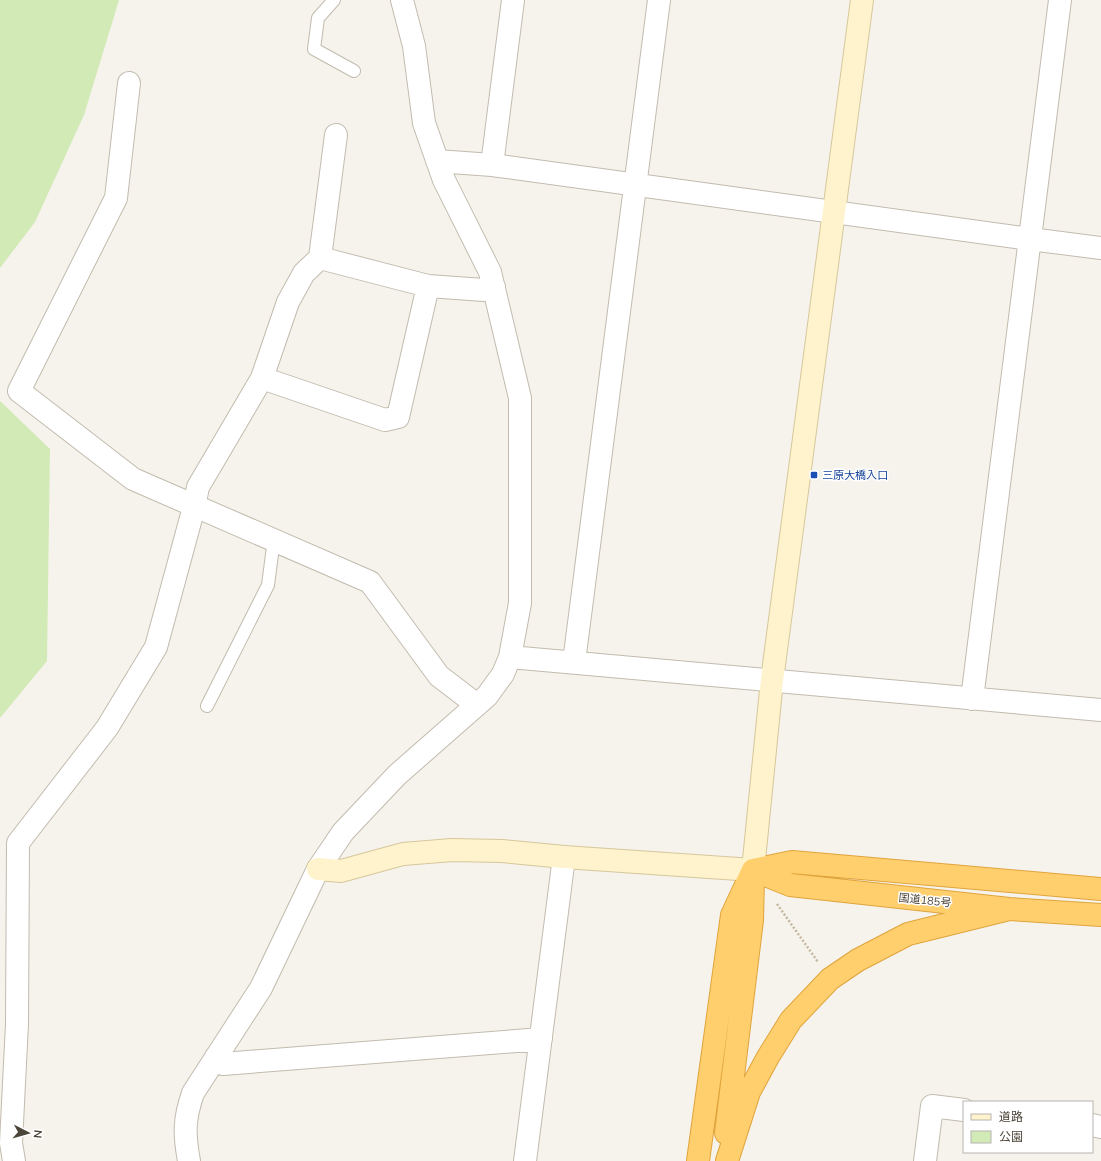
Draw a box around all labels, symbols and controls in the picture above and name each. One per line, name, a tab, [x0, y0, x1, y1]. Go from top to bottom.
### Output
place label: 三原大橋入口	[822, 468, 888, 482]
marker: 三原大橋入口	[809, 470, 819, 480]
street label: 国道185号	[898, 890, 952, 910]
legend	[963, 1101, 1093, 1153]
text: 道路	[999, 1109, 1023, 1124]
north arrow	[8, 1113, 48, 1153]
text: N	[31, 1129, 45, 1139]
text: 公園	[999, 1129, 1023, 1144]

